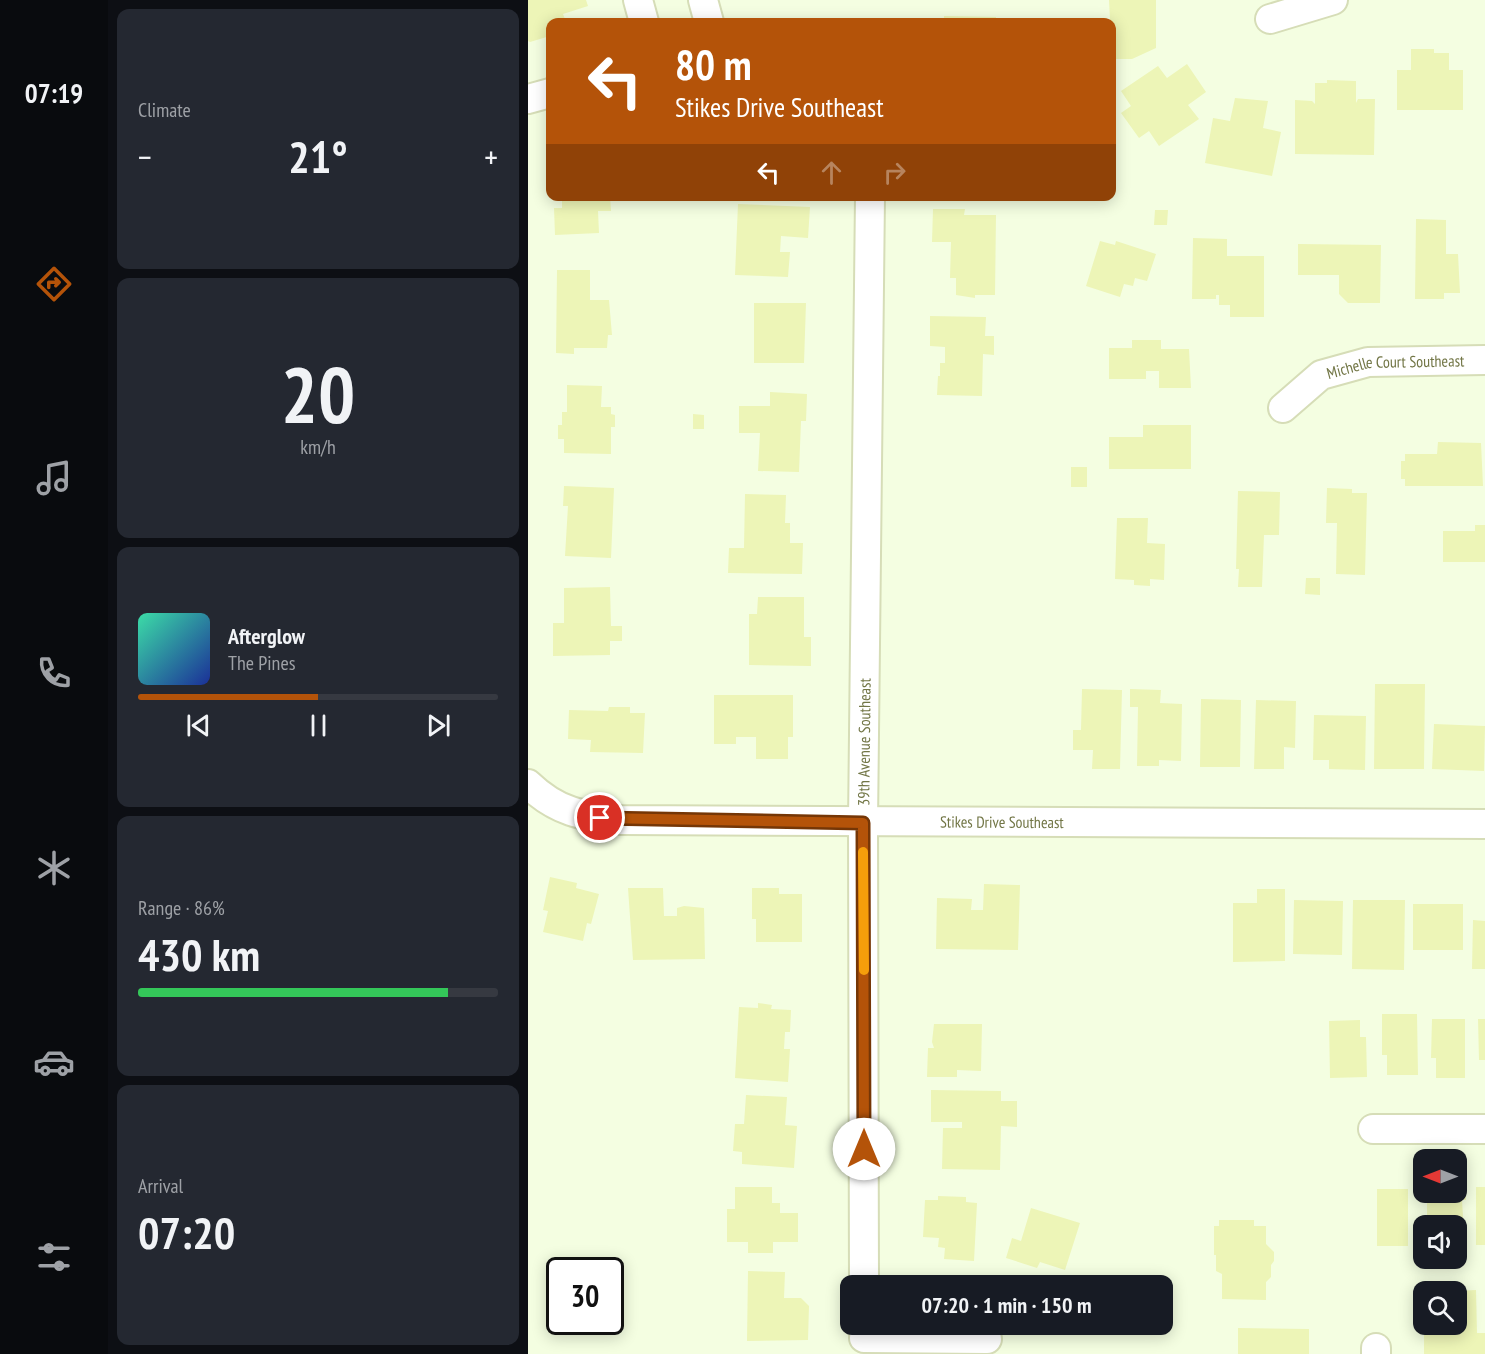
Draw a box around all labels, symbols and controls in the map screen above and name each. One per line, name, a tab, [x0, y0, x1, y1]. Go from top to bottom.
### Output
text: 80 m	[675, 37, 752, 92]
icon: left	[576, 42, 654, 120]
text: 07:19	[25, 76, 83, 110]
text: Stikes Drive Southeast	[675, 90, 884, 124]
text: Climate	[138, 97, 191, 123]
text: 21°	[288, 127, 348, 185]
text: −	[138, 135, 152, 178]
text: +	[484, 135, 498, 178]
icon: left	[752, 156, 785, 189]
icon: ahead	[815, 156, 848, 189]
icon: right	[878, 156, 911, 189]
icon: directions	[33, 263, 75, 305]
text: 20	[281, 344, 355, 445]
street label: Michelle Court Southeast	[1324, 350, 1465, 383]
text: km/h	[300, 434, 336, 460]
icon: music	[33, 457, 75, 499]
text: Afterglow	[228, 622, 305, 650]
text: The Pines	[228, 650, 295, 676]
icon: phone	[33, 652, 75, 694]
street label: 39th Avenue Southeast	[853, 677, 875, 806]
icon: previous	[182, 709, 215, 742]
icon: pause	[302, 709, 335, 742]
icon: next	[422, 709, 455, 742]
pin	[574, 792, 625, 843]
icon: arrive	[583, 801, 616, 834]
street label: Stikes Drive Southeast	[940, 811, 1064, 832]
icon: climate	[33, 847, 75, 889]
text: Range · 86%	[138, 895, 225, 921]
text: 430 km	[138, 925, 260, 983]
icon: car	[33, 1041, 75, 1083]
position arrow	[832, 1117, 896, 1181]
north arrow	[1413, 1149, 1467, 1203]
map controls	[1413, 1149, 1467, 1335]
text: Arrival	[138, 1173, 183, 1199]
text: 07:20	[138, 1203, 235, 1261]
button: sound	[1413, 1215, 1467, 1269]
icon: filters	[33, 1236, 75, 1278]
speed limit sign: 30	[546, 1257, 624, 1335]
button: search	[1413, 1281, 1467, 1335]
text: 07:20 · 1 min · 150 m	[921, 1291, 1092, 1319]

